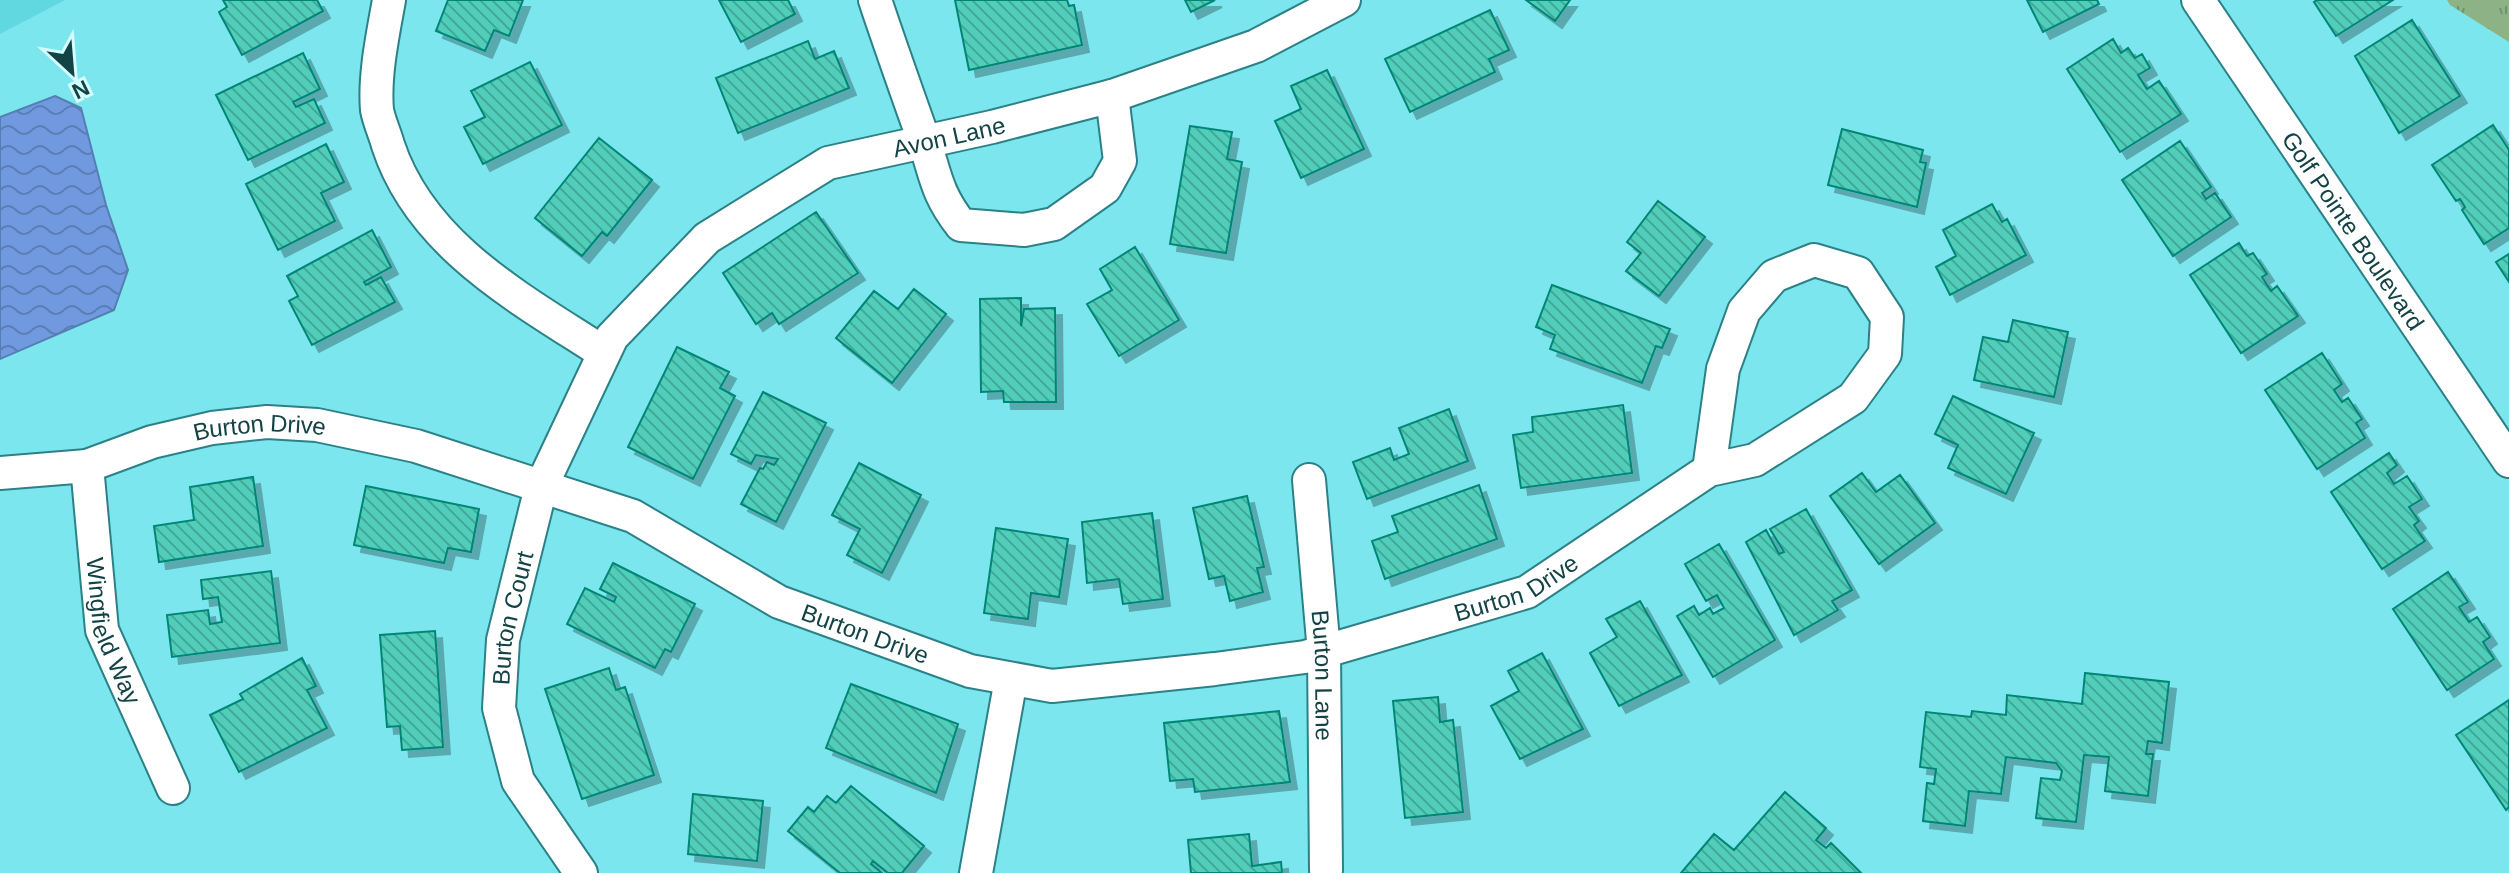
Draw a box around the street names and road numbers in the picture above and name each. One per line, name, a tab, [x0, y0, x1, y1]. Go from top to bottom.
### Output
street label: Avon Lane	[890, 111, 1008, 162]
street label: Golf Pointe Boulevard	[2277, 126, 2430, 335]
street label: Burton Drive	[191, 408, 329, 445]
street label: Burton Court	[487, 548, 538, 686]
street label: Burton Drive	[1451, 548, 1583, 626]
street label: Wingfield Way	[82, 556, 147, 708]
street label: Burton Drive	[798, 598, 933, 669]
street label: Burton Lane	[1307, 609, 1338, 741]

